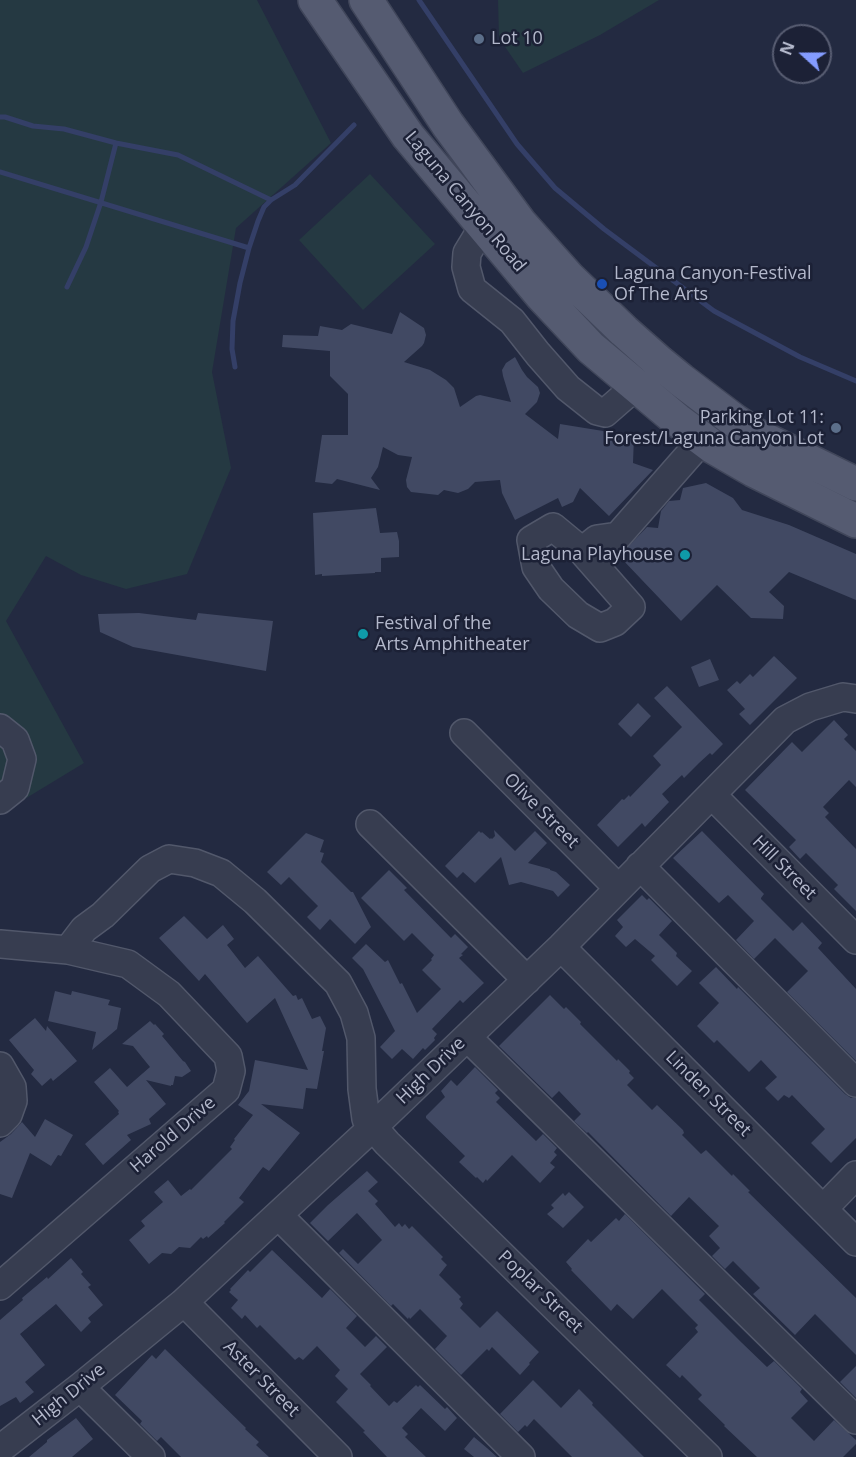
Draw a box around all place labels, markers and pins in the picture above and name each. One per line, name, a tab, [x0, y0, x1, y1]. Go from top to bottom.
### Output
place label: Lot 10	[491, 28, 543, 50]
marker: Lot 10	[472, 32, 486, 46]
place label: Laguna Canyon-Festival Of The Arts	[614, 263, 811, 306]
marker: Laguna Canyon-Festival Of The Arts	[595, 277, 609, 291]
place label: Parking Lot 11: Forest/Laguna Canyon Lot	[604, 407, 824, 450]
marker: Parking Lot 11: Forest/Laguna Canyon Lot	[829, 421, 843, 435]
place label: Laguna Playhouse	[521, 544, 673, 566]
marker: Laguna Playhouse	[678, 548, 692, 562]
place label: Festival of the Arts Amphitheater	[375, 613, 529, 656]
marker: Festival of the Arts Amphitheater	[356, 627, 370, 641]

